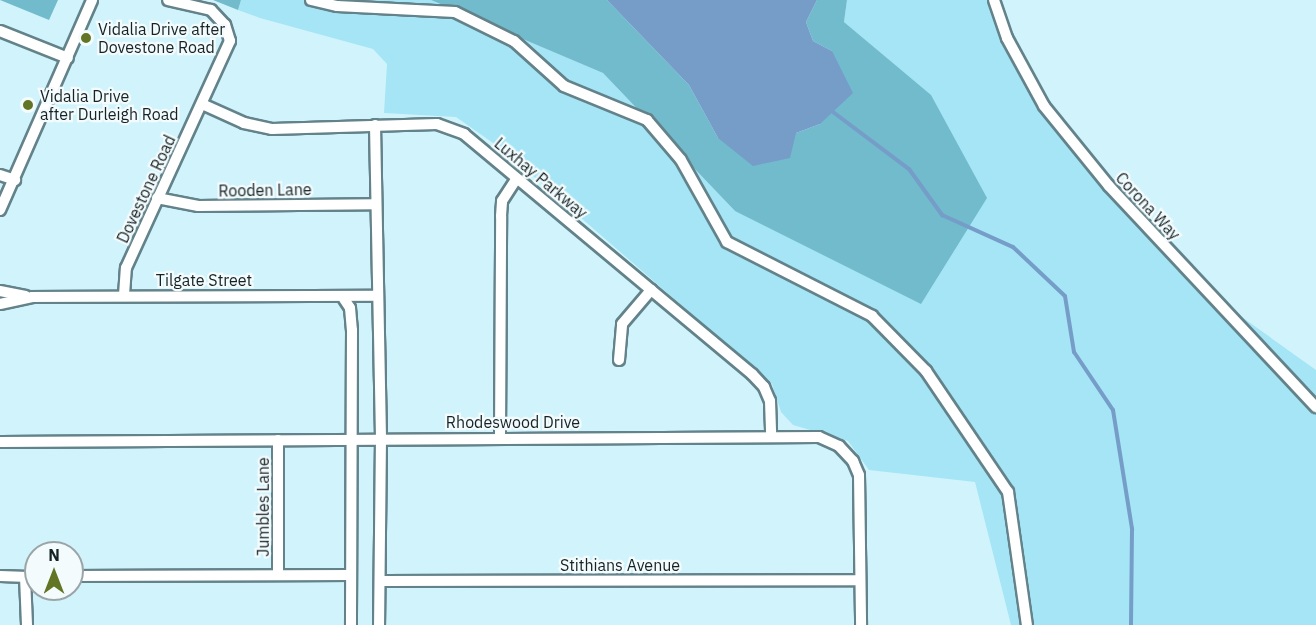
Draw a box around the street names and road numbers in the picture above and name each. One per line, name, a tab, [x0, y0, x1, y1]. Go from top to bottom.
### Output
street label: Dovestone Road	[113, 132, 179, 246]
street label: Luxhay Parkway	[491, 134, 591, 222]
street label: Corona Way	[1112, 168, 1184, 244]
street label: Rooden Lane	[218, 180, 312, 200]
street label: Tilgate Street	[156, 270, 252, 290]
street label: Rhodeswood Drive	[446, 412, 580, 432]
street label: Jumbles Lane	[253, 457, 273, 557]
street label: Stithians Avenue	[560, 555, 680, 575]

